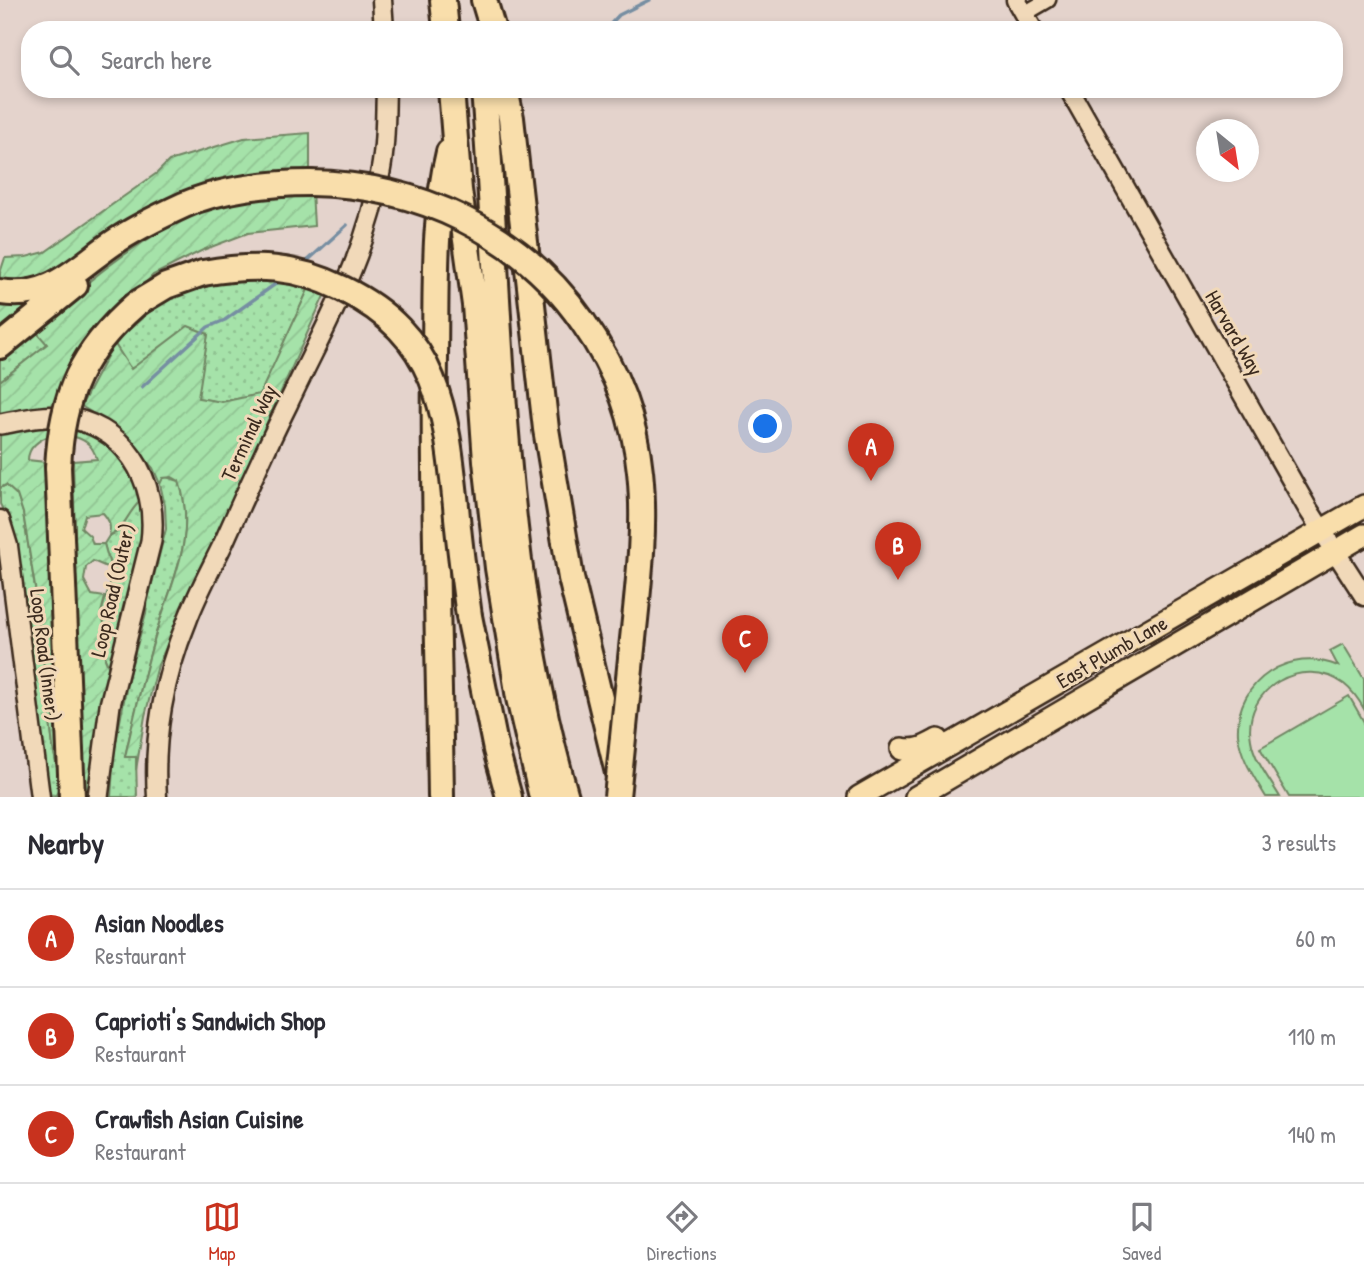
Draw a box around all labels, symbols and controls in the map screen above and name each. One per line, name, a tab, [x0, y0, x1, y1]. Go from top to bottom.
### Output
search box	[21, 21, 1343, 98]
icon: search	[45, 41, 83, 79]
text: Search here	[101, 42, 212, 77]
north arrow	[1196, 119, 1259, 182]
street label: Harvard Way	[1198, 285, 1271, 381]
street label: Terminal Way	[214, 380, 284, 486]
your location	[748, 409, 782, 443]
pin: A	[848, 423, 894, 481]
street label: Loop Road (Outer)	[83, 520, 142, 660]
pin: B	[875, 522, 921, 580]
street label: Loop Road (Inner)	[23, 587, 68, 723]
street label: East Plumb Lane	[1051, 608, 1172, 695]
pin: C	[722, 615, 768, 673]
text: Nearby	[28, 823, 104, 863]
text: 3 results	[1261, 827, 1336, 858]
text: Asian Noodles	[95, 905, 224, 940]
text: A	[45, 923, 57, 954]
text: 60 m	[1296, 923, 1336, 954]
text: Restaurant	[95, 940, 186, 971]
text: Caprioti's Sandwich Shop	[95, 1003, 325, 1038]
text: B	[45, 1021, 57, 1052]
text: 110 m	[1288, 1021, 1336, 1052]
text: Restaurant	[95, 1038, 186, 1069]
text: Crawfish Asian Cuisine	[95, 1101, 304, 1136]
text: C	[45, 1119, 57, 1150]
text: 140 m	[1288, 1119, 1336, 1150]
text: Restaurant	[95, 1136, 186, 1167]
tab: Map	[203, 1198, 241, 1266]
tab: Directions	[647, 1198, 717, 1266]
tab: Saved	[1122, 1198, 1161, 1266]

